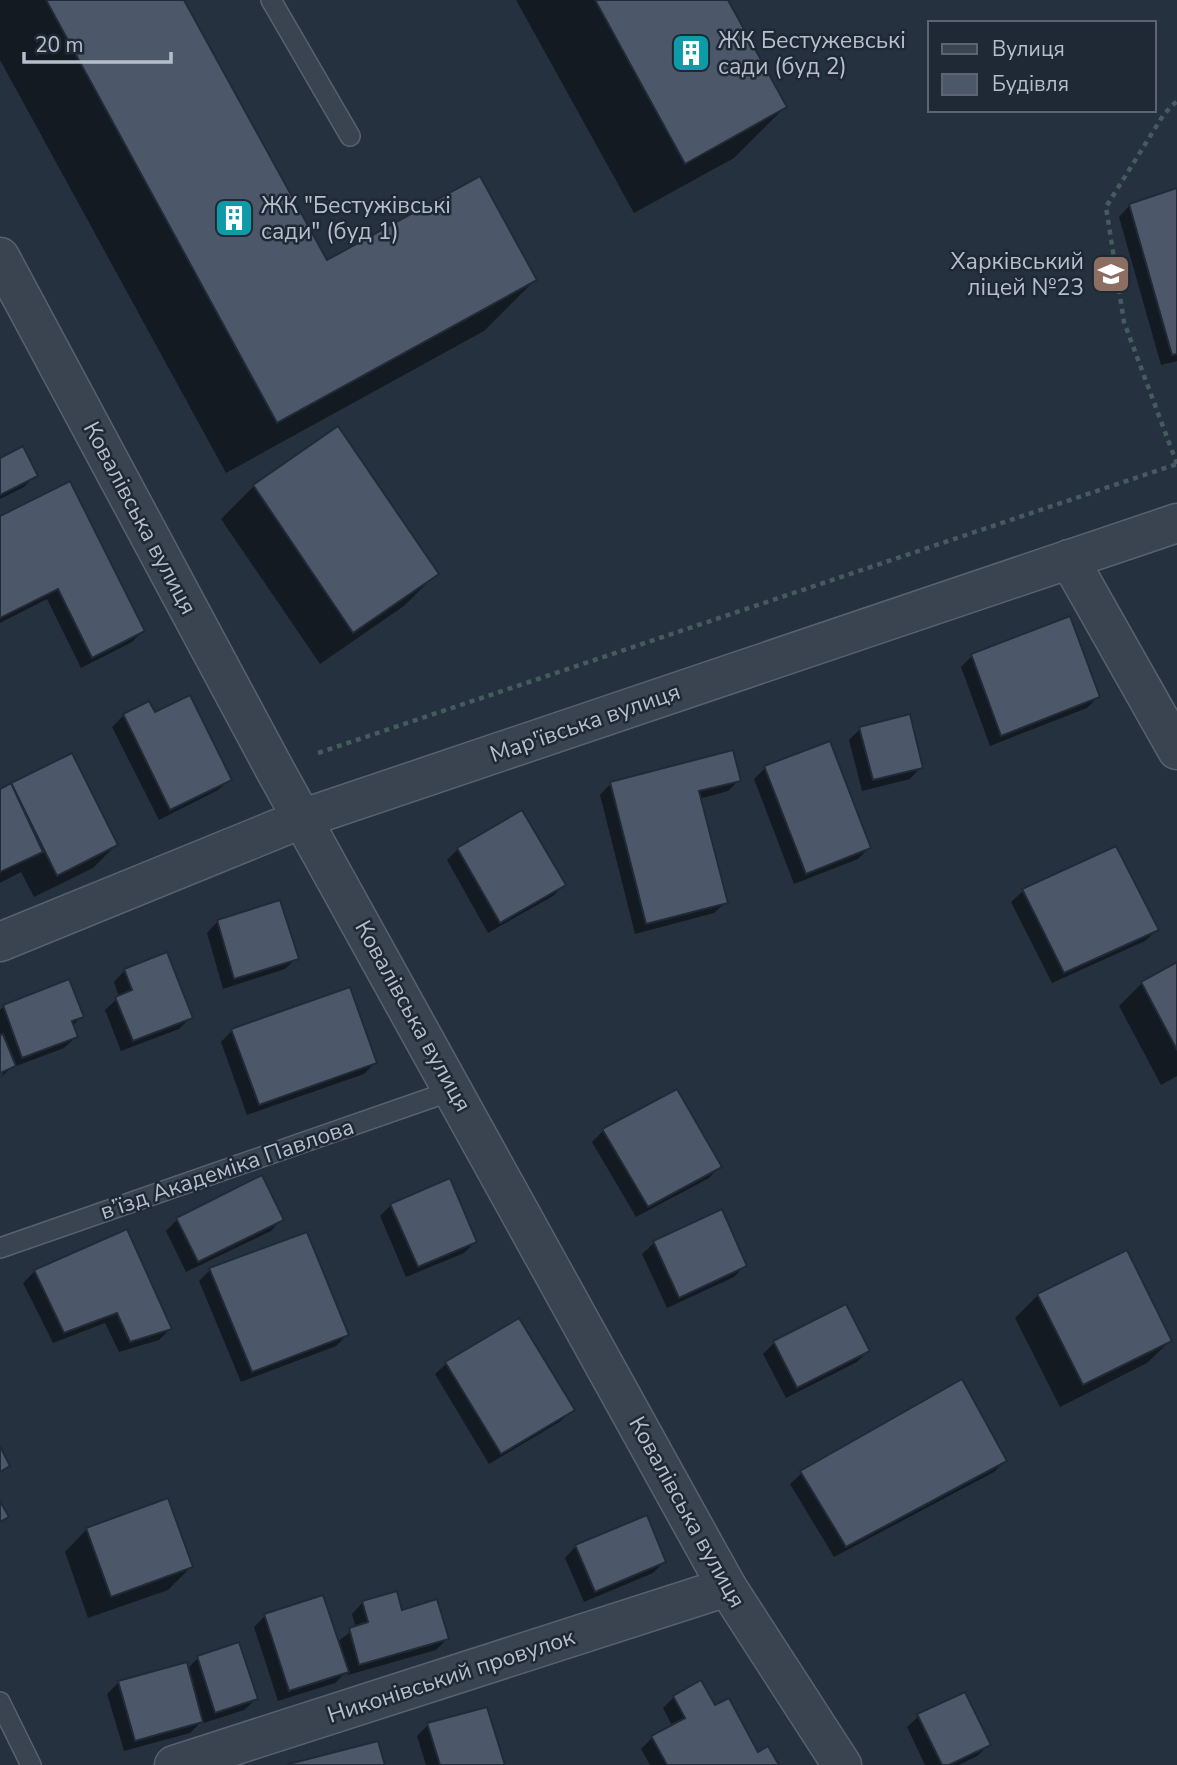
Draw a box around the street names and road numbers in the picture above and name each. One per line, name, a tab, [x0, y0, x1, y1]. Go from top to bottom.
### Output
street label: Ковалівська вулиця	[76, 416, 204, 620]
street label: Мар'ївська вулиця	[486, 676, 684, 770]
street label: Ковалівська вулиця	[347, 915, 479, 1117]
street label: в’їзд Академіка Павлова	[96, 1111, 358, 1227]
street label: Ковалівська вулиця	[621, 1411, 753, 1613]
street label: Никонівський провулок	[323, 1621, 579, 1731]

